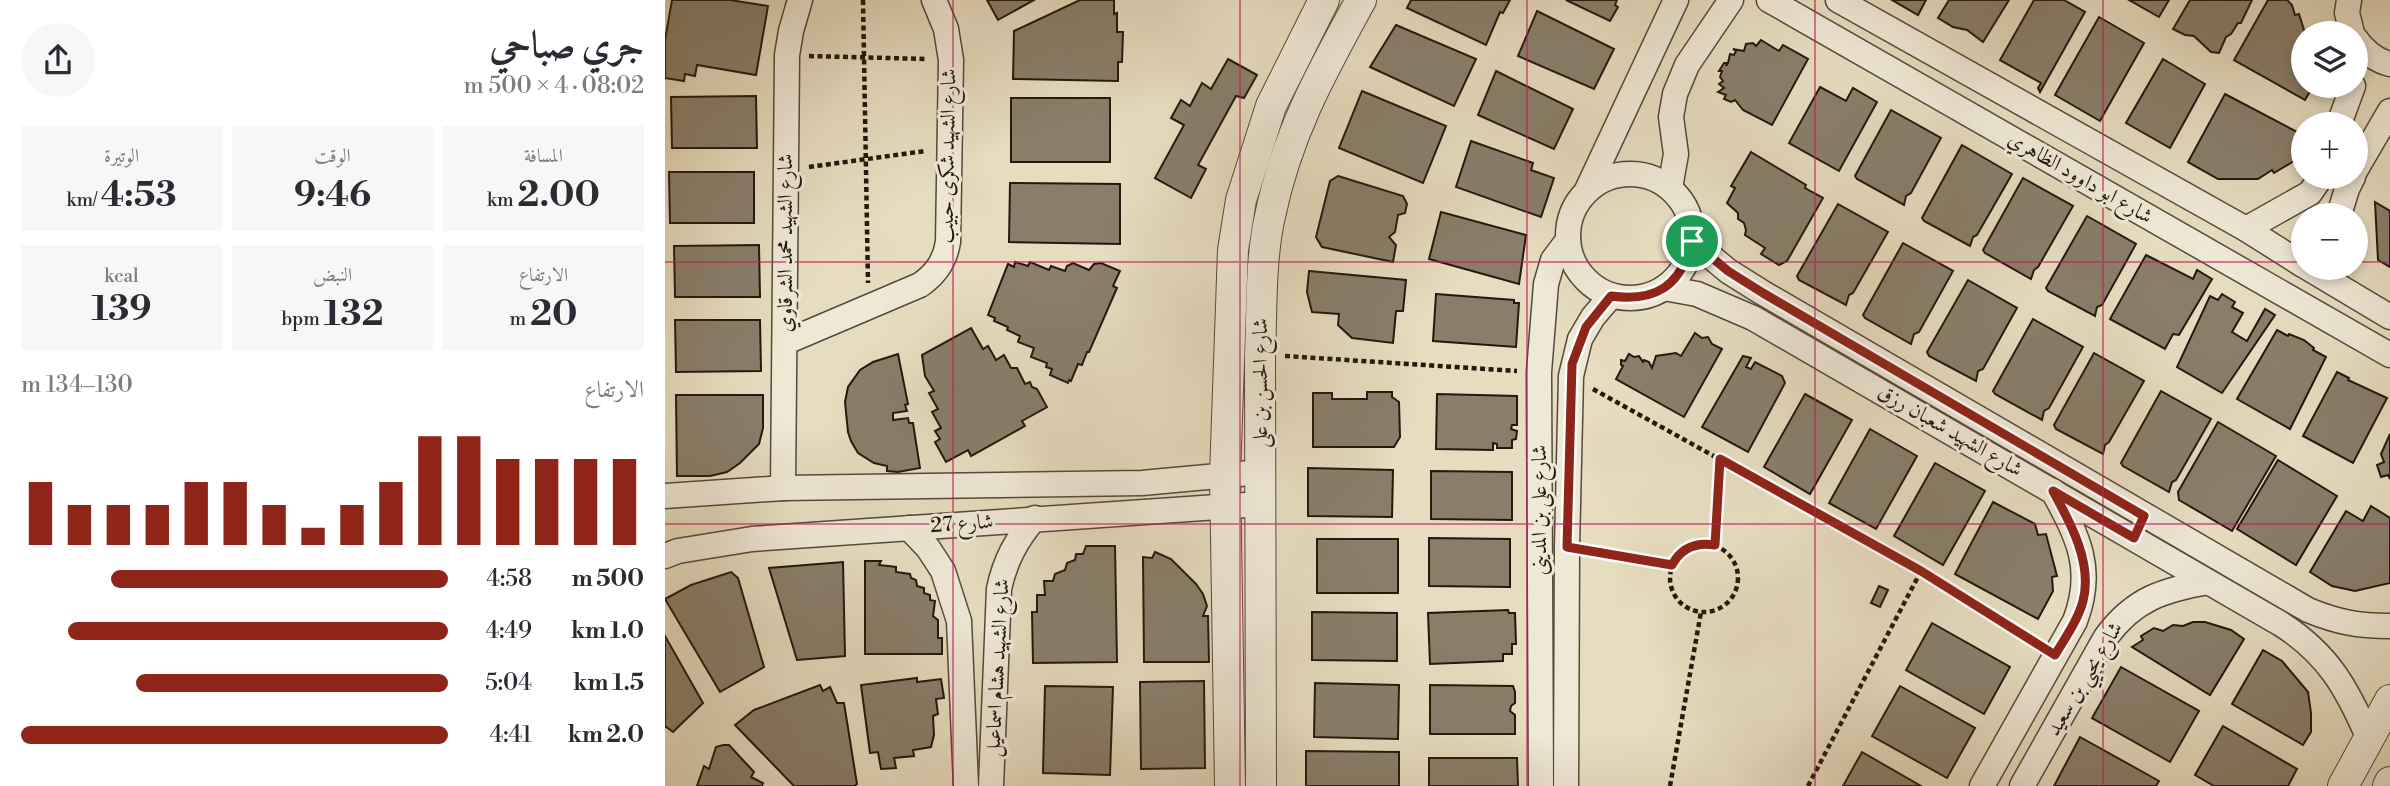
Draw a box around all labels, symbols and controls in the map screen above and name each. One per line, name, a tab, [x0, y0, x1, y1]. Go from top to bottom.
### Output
map controls	[2291, 21, 2368, 280]
button: layers	[2291, 21, 2368, 98]
text: جري صباحي	[490, 22, 644, 69]
button: share	[21, 23, 95, 97]
street label: شارع الشهيد شكرى حبيب	[933, 68, 967, 244]
text: 08:02 · 4 × 500 m	[464, 72, 644, 100]
button: +	[2291, 112, 2368, 189]
street label: شارع ابو داوود الظاهري	[2001, 126, 2157, 233]
text: الوتيرة	[104, 144, 139, 168]
text: الوقت	[314, 144, 351, 168]
text: المسافة	[524, 144, 563, 168]
street label: شارع الشهيد محمد الشرقاوي	[773, 154, 803, 332]
text: 4:53	[101, 174, 176, 217]
text: 9:46	[294, 174, 371, 217]
text: 2.00	[518, 174, 600, 217]
text: /km	[67, 188, 101, 212]
text: km	[487, 188, 518, 212]
button: −	[2291, 203, 2368, 280]
pin	[1662, 211, 1722, 271]
icon: arrive	[1673, 222, 1711, 260]
text: النبض	[313, 263, 352, 287]
text: الارتفاع	[519, 263, 568, 287]
text: kcal	[104, 264, 139, 288]
text: 139	[92, 288, 151, 331]
text: 132	[324, 293, 384, 336]
text: 20	[530, 293, 577, 336]
text: bpm	[281, 307, 324, 331]
text: m	[510, 307, 530, 331]
street label: شارع الحسن بن على	[1248, 318, 1278, 448]
text: 130–134 m	[21, 371, 133, 399]
text: الارتفاع	[584, 376, 644, 404]
street label: شارع الشهيد شعبان رزق	[1871, 379, 2027, 486]
street label: شارع على بن المدينى	[1527, 445, 1557, 575]
street label: شارع 27	[930, 509, 995, 543]
text: 4:58	[486, 565, 532, 593]
text: 500 m	[572, 565, 644, 593]
street label: شارع الشهيد هشام اسماعيل	[980, 578, 1020, 758]
text: 4:49	[485, 617, 532, 645]
text: 1.0 km	[571, 617, 644, 645]
street label: شارع يحيي بن سعيد	[2041, 617, 2134, 744]
text: 5:04	[485, 669, 532, 697]
text: 1.5 km	[573, 669, 644, 697]
text: 4:41	[490, 721, 532, 749]
text: 2.0 km	[568, 721, 644, 749]

